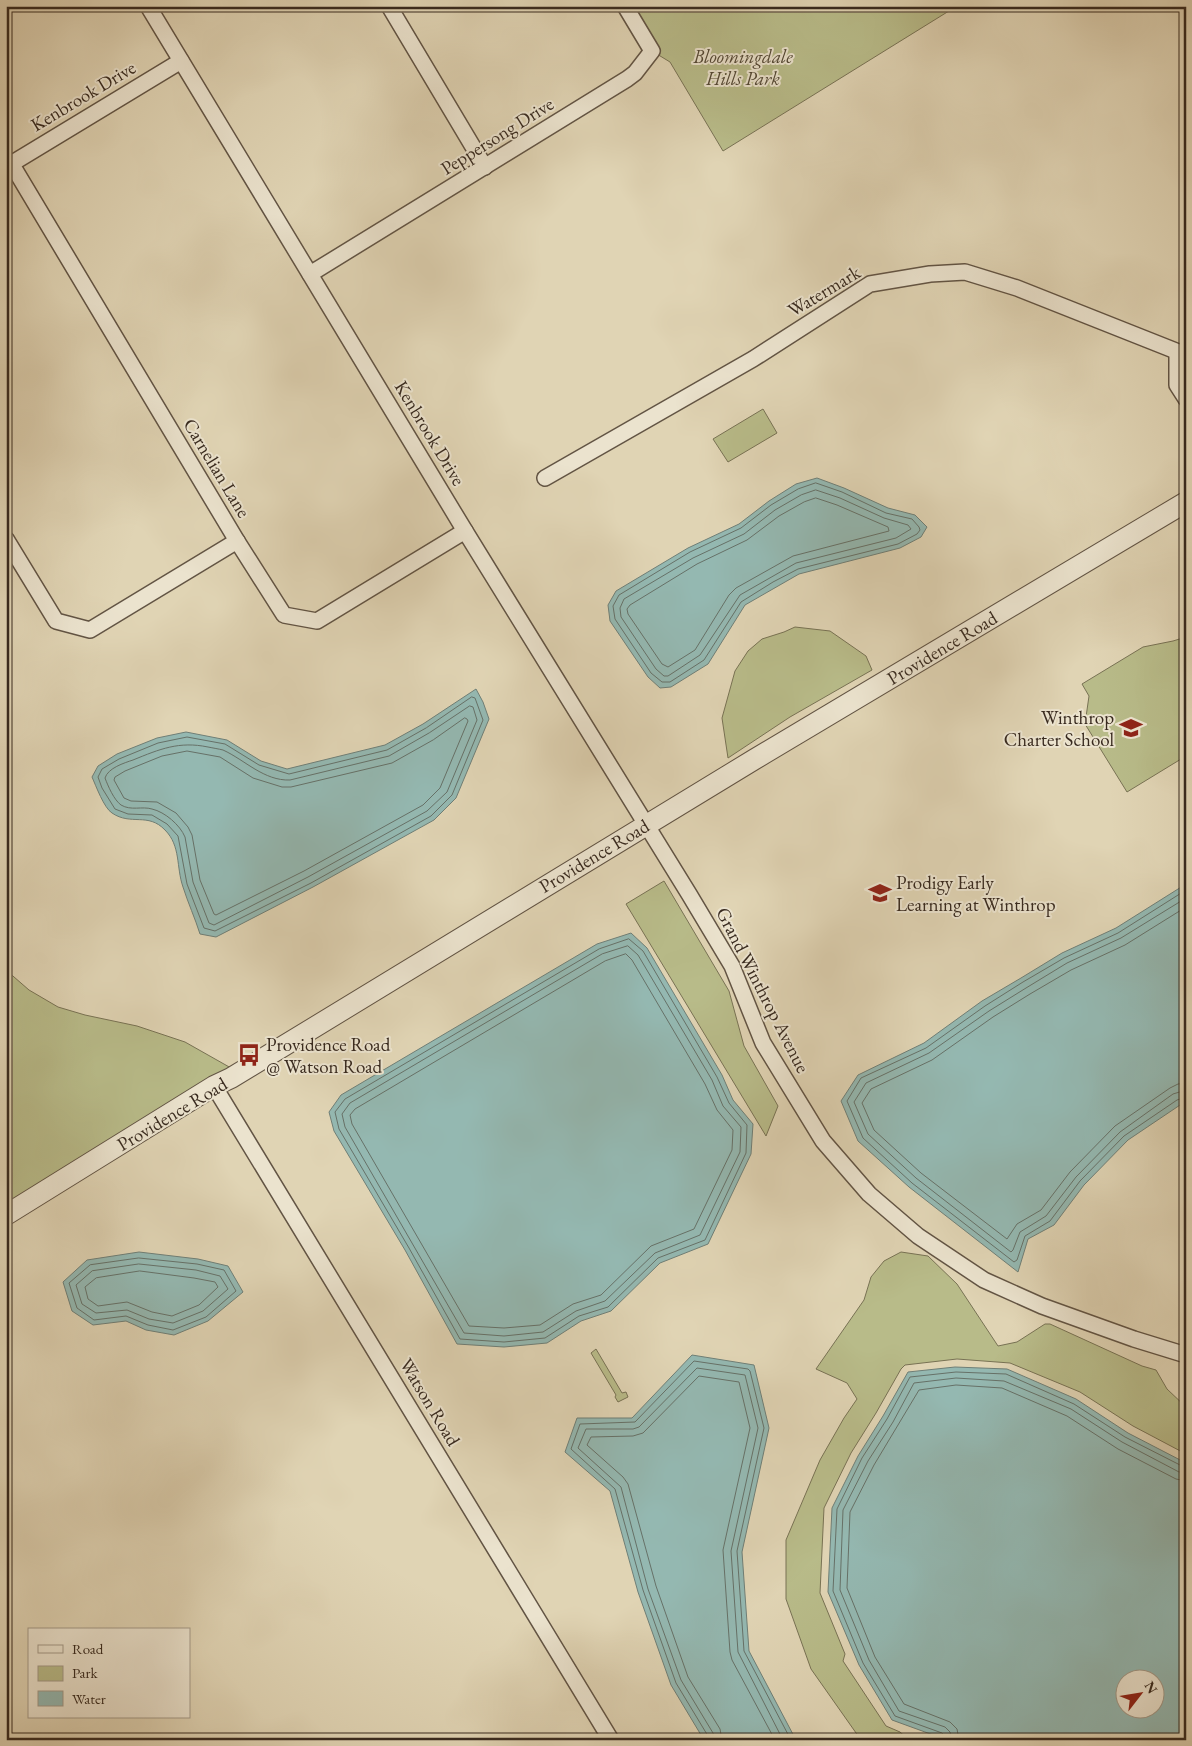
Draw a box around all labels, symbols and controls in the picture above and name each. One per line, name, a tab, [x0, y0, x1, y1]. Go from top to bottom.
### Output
park label: Bloomingdale Hills Park	[692, 44, 793, 91]
street label: Kenbrook Drive	[26, 55, 140, 137]
street label: Peppersong Drive	[436, 91, 558, 181]
street label: Watermark	[783, 259, 866, 322]
street label: Kenbrook Drive	[389, 376, 471, 490]
street label: Carnelian Lane	[178, 414, 256, 522]
street label: Providence Road	[882, 605, 1002, 691]
place label: Winthrop Charter School	[1004, 705, 1114, 752]
school or university icon: Winthrop Charter School	[1118, 715, 1144, 741]
street label: Providence Road	[534, 813, 654, 899]
place label: Prodigy Early Learning at Winthrop	[896, 870, 1056, 917]
school or university icon: Prodigy Early Learning at Winthrop	[867, 880, 893, 906]
street label: Grand Winthrop Avenue	[710, 903, 816, 1077]
place label: Providence Road @ Watson Road	[266, 1032, 391, 1079]
bus stop icon: Providence Road @ Watson Road	[236, 1042, 262, 1068]
street label: Providence Road	[112, 1071, 232, 1157]
street label: Watson Road	[394, 1353, 466, 1451]
legend	[28, 1628, 190, 1718]
text: Road	[72, 1639, 104, 1658]
text: Park	[72, 1663, 99, 1682]
north arrow	[1114, 1668, 1164, 1718]
text: N	[1141, 1678, 1162, 1697]
text: Water	[72, 1689, 106, 1708]

